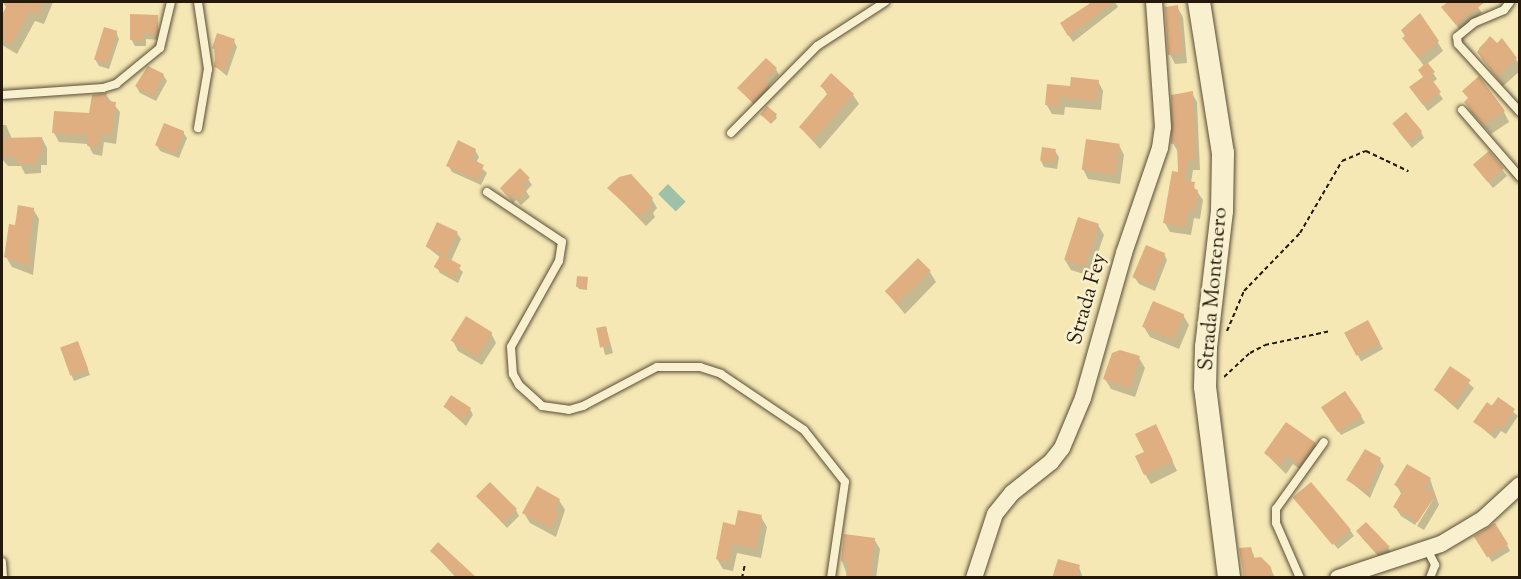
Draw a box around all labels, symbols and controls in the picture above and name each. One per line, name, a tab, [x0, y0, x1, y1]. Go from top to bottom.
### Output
street label: Strada Montenero	[1194, 206, 1234, 372]
street label: Strada Fey	[1063, 250, 1113, 348]

